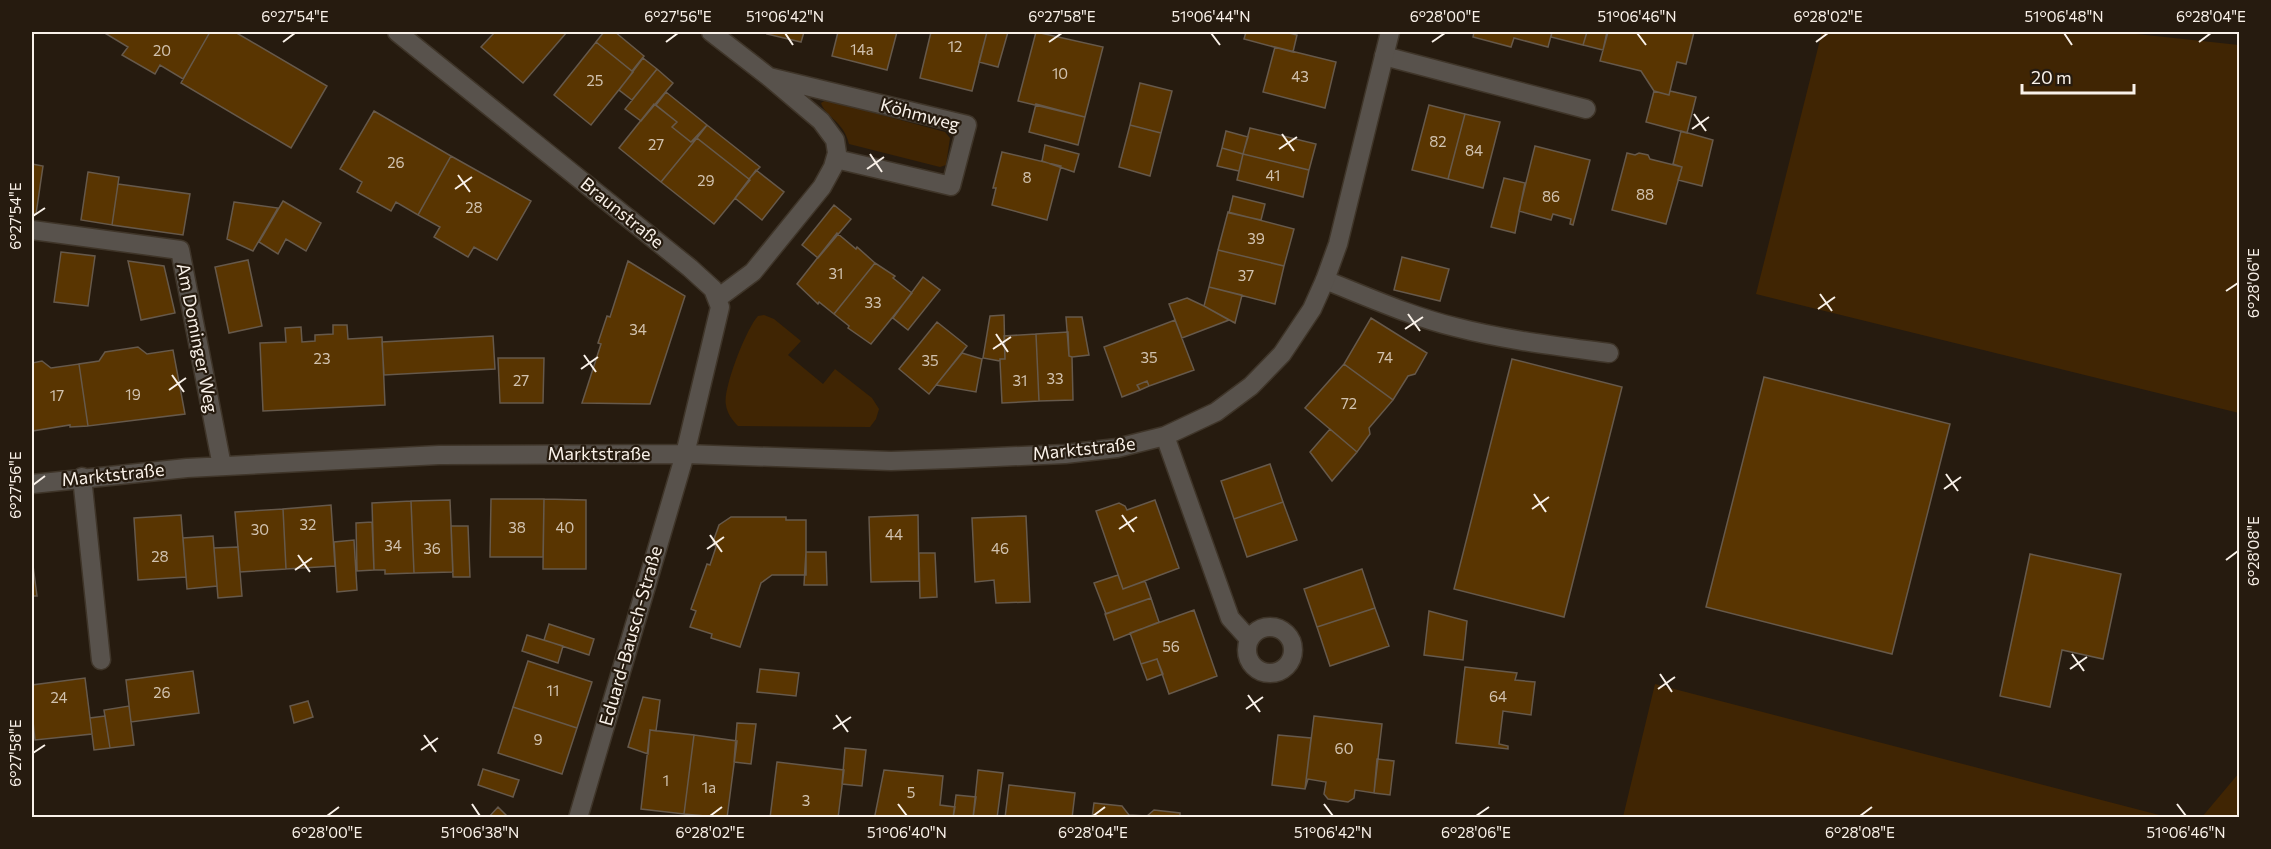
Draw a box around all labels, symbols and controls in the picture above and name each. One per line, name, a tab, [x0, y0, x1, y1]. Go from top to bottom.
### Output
text: 6°27'54"E	[261, 7, 329, 25]
text: 6°27'56"E	[644, 7, 712, 25]
text: 51°06'42"N	[746, 7, 824, 25]
text: 6°27'58"E	[1028, 7, 1096, 25]
text: 51°06'44"N	[1171, 7, 1251, 25]
text: 6°28'00"E	[1410, 7, 1480, 25]
text: 51°06'46"N	[1597, 7, 1677, 25]
text: 6°28'02"E	[1793, 7, 1863, 25]
text: 51°06'48"N	[2024, 7, 2104, 25]
text: 6°28'04"E	[2176, 7, 2246, 25]
house number: 12	[948, 37, 962, 55]
house number: 14a	[850, 40, 874, 58]
house number: 20	[153, 41, 171, 59]
scale bar	[2022, 57, 2134, 95]
house number: 10	[1052, 64, 1068, 82]
text: 20 m	[2031, 66, 2072, 88]
house number: 43	[1291, 67, 1309, 85]
house number: 25	[587, 71, 603, 89]
street label: Köhmweg	[878, 93, 963, 135]
house number: 82	[1429, 132, 1447, 150]
house number: 27	[648, 135, 664, 153]
house number: 84	[1465, 141, 1483, 159]
house number: 26	[387, 153, 405, 171]
house number: 41	[1266, 166, 1280, 184]
house number: 8	[1022, 168, 1032, 186]
house number: 29	[697, 171, 715, 189]
street label: Braunstraße	[577, 172, 669, 252]
text: 6°27'54"E	[6, 182, 24, 250]
house number: 88	[1636, 185, 1654, 203]
house number: 86	[1542, 187, 1560, 205]
house number: 28	[465, 198, 483, 216]
house number: 39	[1247, 229, 1265, 247]
text: 6°28'06"E	[2244, 248, 2262, 318]
street label: Am Dominger Weg	[173, 261, 223, 415]
house number: 31	[829, 264, 843, 282]
house number: 37	[1238, 266, 1254, 284]
house number: 33	[864, 293, 882, 311]
house number: 34	[629, 320, 647, 338]
house number: 35	[1140, 348, 1158, 366]
house number: 74	[1377, 348, 1393, 366]
house number: 23	[314, 349, 330, 367]
house number: 35	[921, 351, 939, 369]
house number: 33	[1046, 369, 1064, 387]
house number: 27	[513, 371, 529, 389]
house number: 31	[1013, 371, 1027, 389]
house number: 19	[125, 385, 141, 403]
house number: 17	[50, 386, 64, 404]
house number: 72	[1341, 394, 1357, 412]
street label: Marktstraße	[1031, 432, 1136, 464]
street label: Marktstraße	[547, 442, 651, 464]
text: 6°27'56"E	[6, 451, 24, 519]
street label: Marktstraße	[60, 458, 165, 490]
house number: 32	[300, 515, 316, 533]
text: 6°28'08"E	[2244, 516, 2262, 586]
house number: 38	[508, 518, 526, 536]
house number: 40	[556, 518, 574, 536]
house number: 30	[251, 520, 269, 538]
house number: 44	[885, 525, 903, 543]
house number: 34	[384, 536, 402, 554]
house number: 36	[423, 539, 441, 557]
house number: 46	[991, 539, 1009, 557]
street label: Eduard-Bausch-Straße	[594, 543, 666, 728]
house number: 28	[151, 547, 169, 565]
house number: 56	[1162, 637, 1180, 655]
house number: 11	[547, 681, 559, 699]
house number: 26	[153, 683, 171, 701]
house number: 64	[1489, 687, 1507, 705]
house number: 24	[50, 688, 68, 706]
text: 6°27'58"E	[6, 719, 24, 787]
house number: 9	[533, 730, 543, 748]
house number: 60	[1335, 739, 1353, 757]
house number: 1	[663, 771, 669, 789]
house number: 1a	[702, 778, 716, 796]
house number: 5	[907, 783, 915, 801]
house number: 3	[802, 791, 810, 809]
text: 6°28'00"E	[292, 823, 362, 841]
text: 51°06'38"N	[441, 823, 519, 841]
text: 6°28'02"E	[675, 823, 745, 841]
text: 51°06'40"N	[867, 823, 947, 841]
text: 6°28'04"E	[1058, 823, 1128, 841]
text: 51°06'42"N	[1294, 823, 1372, 841]
text: 6°28'06"E	[1441, 823, 1511, 841]
text: 6°28'08"E	[1825, 823, 1895, 841]
text: 51°06'46"N	[2146, 823, 2226, 841]

